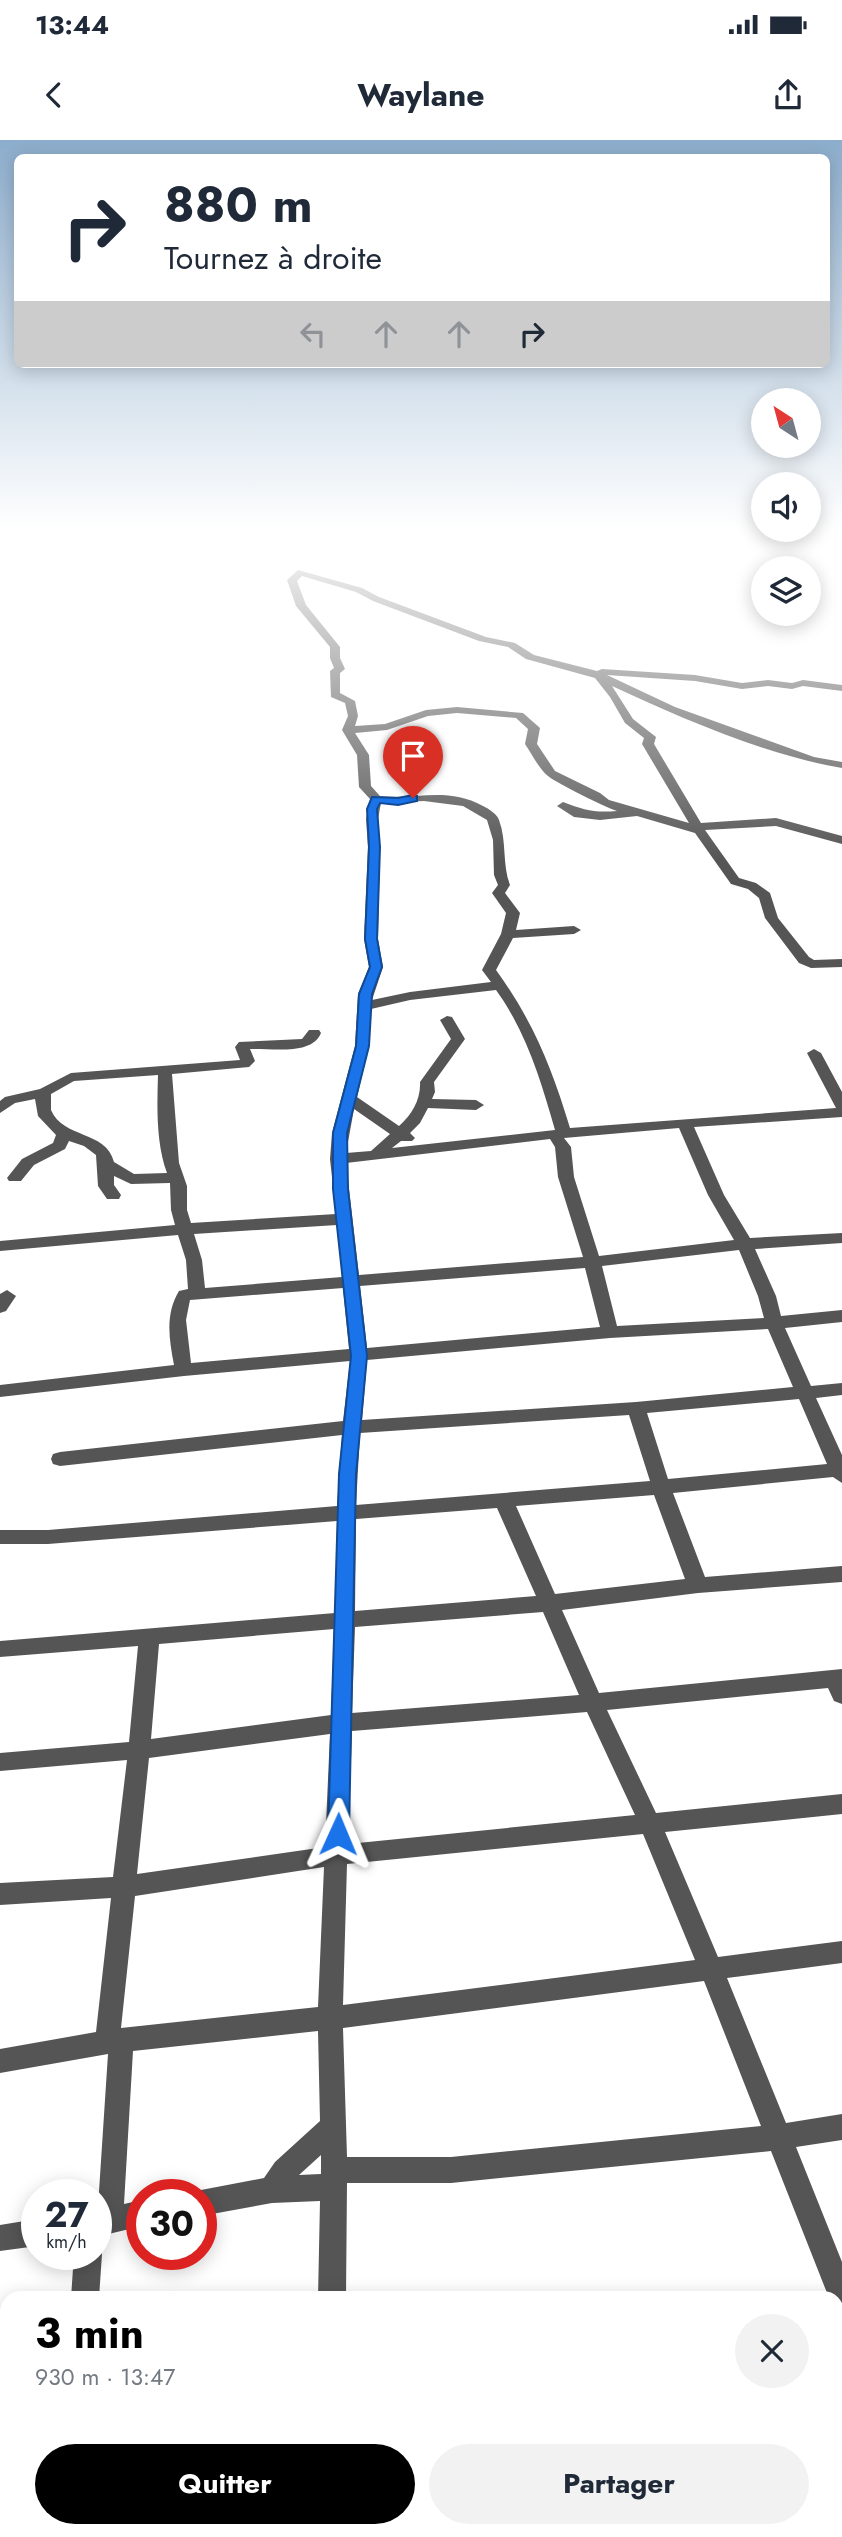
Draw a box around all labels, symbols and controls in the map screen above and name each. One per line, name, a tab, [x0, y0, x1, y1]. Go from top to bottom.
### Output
text: 13:44	[35, 6, 109, 44]
text: Waylane	[357, 72, 485, 118]
icon: back	[35, 76, 73, 114]
icon: share	[769, 76, 807, 114]
text: 880 m	[164, 170, 313, 240]
icon: right	[49, 182, 140, 273]
text: Tournez à droite	[164, 235, 382, 281]
icon: left	[294, 315, 332, 353]
icon: ahead	[367, 315, 405, 353]
icon: ahead	[440, 315, 478, 353]
icon: right	[513, 315, 551, 353]
north arrow	[751, 388, 821, 458]
map controls	[751, 388, 821, 626]
button: sound	[751, 472, 821, 542]
button: layers	[751, 556, 821, 626]
pin	[383, 726, 443, 798]
icon: arrive	[394, 737, 432, 775]
position arrow	[301, 1797, 375, 1871]
speed limit sign: 30	[126, 2179, 217, 2270]
text: 27	[44, 2190, 89, 2240]
text: km/h	[46, 2229, 87, 2255]
text: 3 min	[35, 2303, 144, 2364]
button: close	[735, 2314, 809, 2388]
text: 930 m · 13:47	[35, 2360, 175, 2394]
button: Quitter	[35, 2444, 415, 2524]
button: Partager	[429, 2444, 809, 2524]

